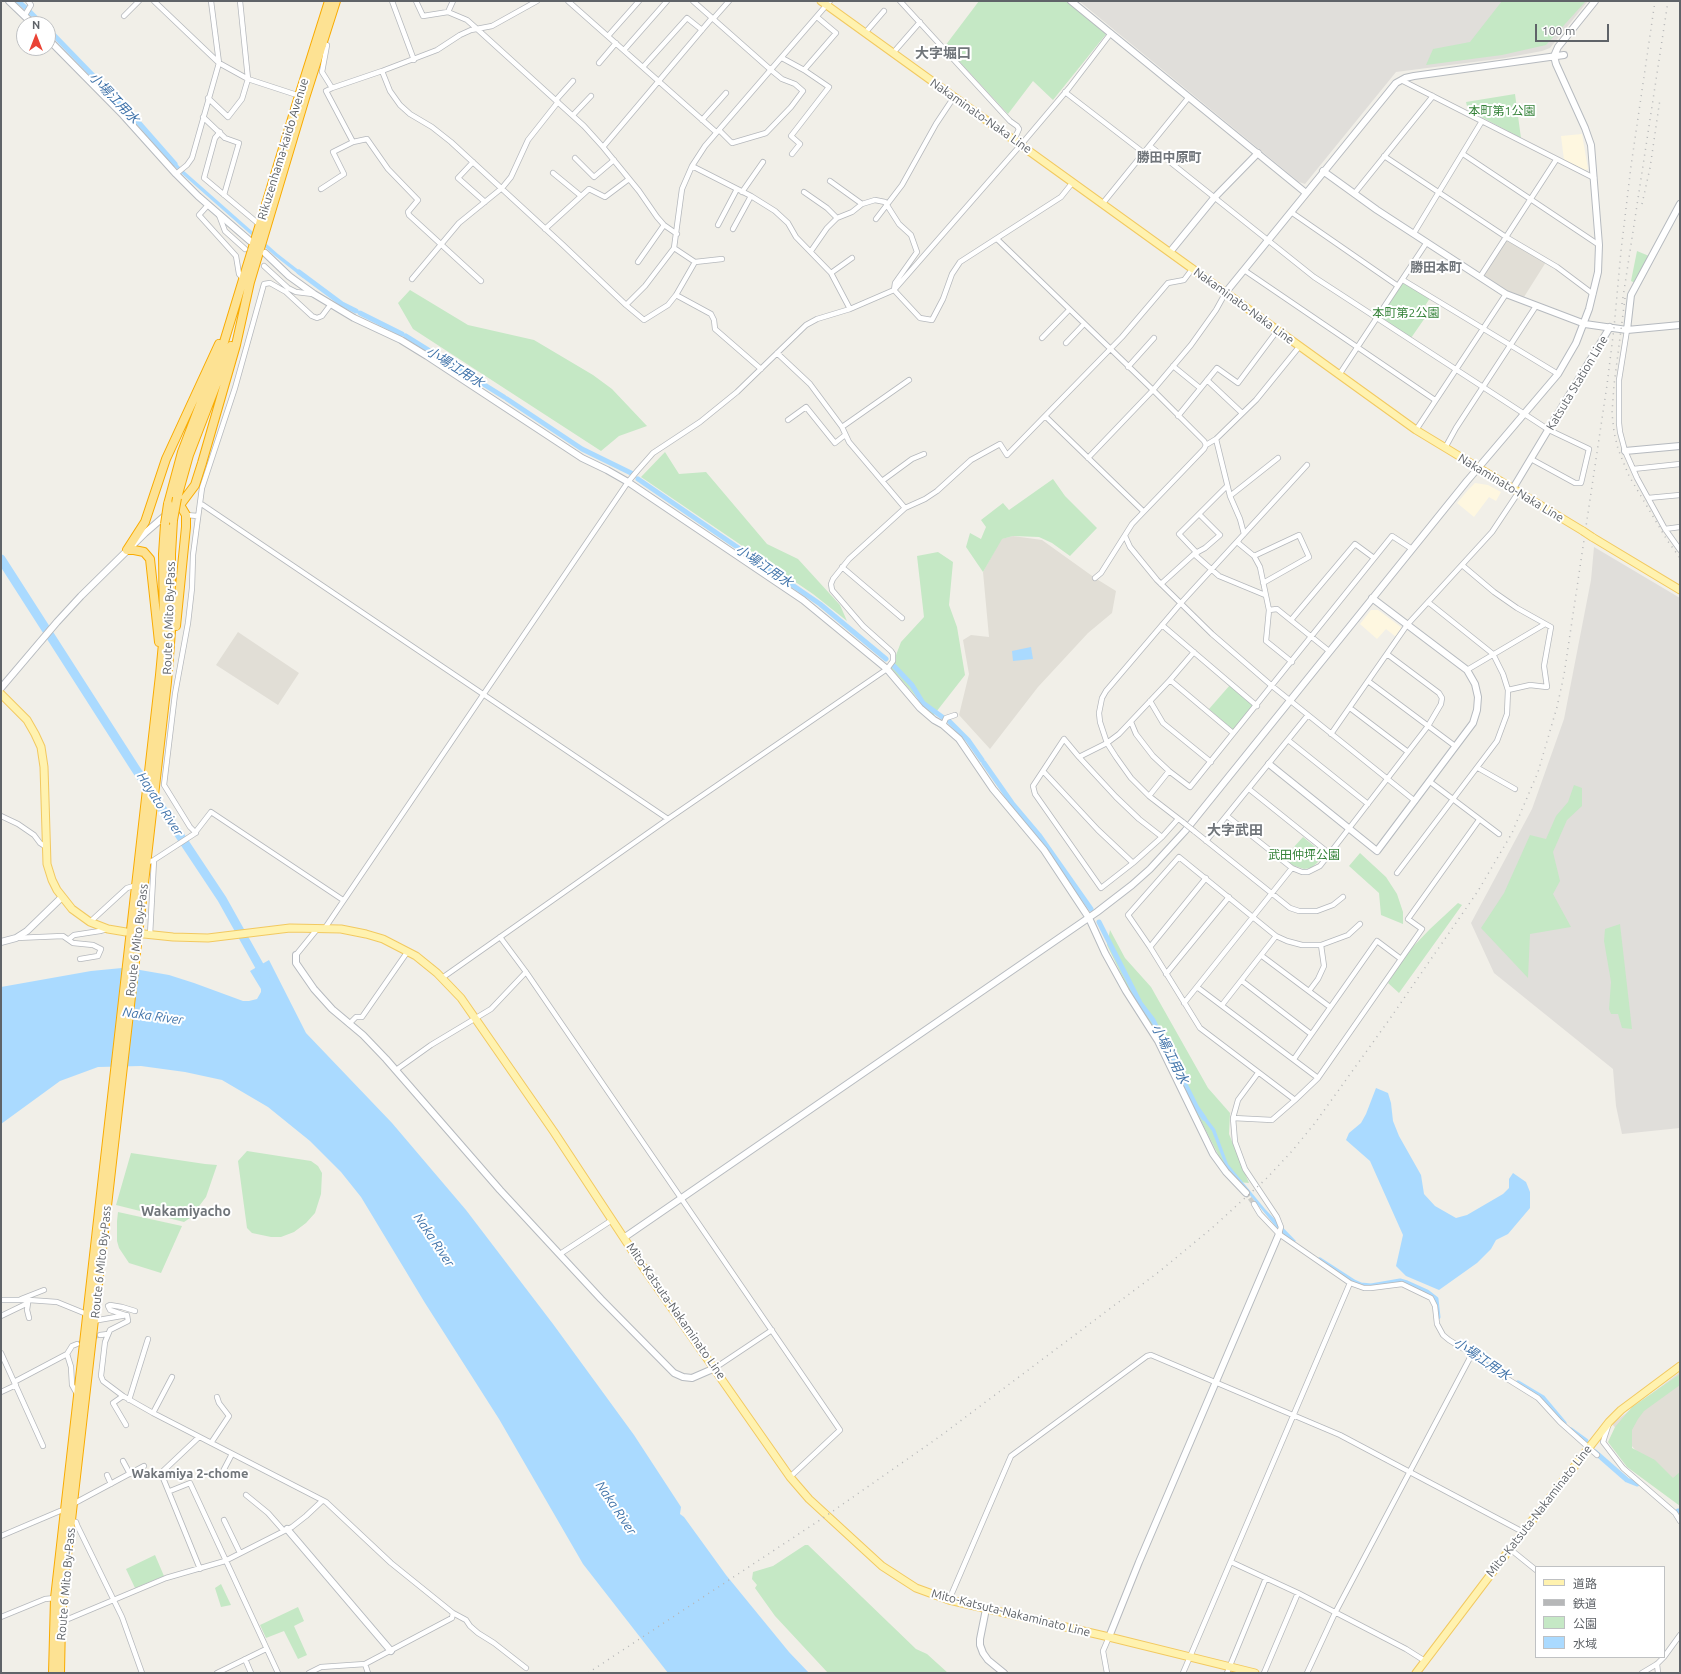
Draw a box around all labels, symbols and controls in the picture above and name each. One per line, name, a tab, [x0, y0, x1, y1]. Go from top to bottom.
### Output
north arrow	[16, 16, 56, 56]
scale bar	[1537, 16, 1611, 42]
text: N	[32, 19, 40, 31]
text: 100 m	[1542, 24, 1575, 37]
district label: 大字堀口	[915, 45, 971, 61]
water label: 小場江用水	[86, 69, 142, 127]
street label: Rikuzenhama-kaido Avenue	[255, 76, 311, 222]
street label: Nakaminato-Naka Line	[927, 76, 1035, 156]
park label: 本町第1公園	[1469, 104, 1535, 118]
district label: 勝田中原町	[1137, 150, 1201, 166]
district label: 勝田本町	[1410, 260, 1462, 276]
street label: Nakaminato-Naka Line	[1191, 265, 1297, 347]
park label: 本町第2公園	[1373, 306, 1439, 320]
street label: Katsuta Station Line	[1543, 333, 1611, 433]
water label: 小場江用水	[423, 343, 487, 391]
street label: Nakaminato-Naka Line	[1456, 451, 1566, 525]
water label: 小場江用水	[733, 541, 795, 591]
street label: Route 6 Mito By-Pass	[160, 561, 178, 675]
water label: Hayato River	[134, 769, 186, 839]
district label: 大字武田	[1207, 822, 1263, 838]
park label: 武田仲坪公園	[1268, 848, 1340, 862]
street label: Route 6 Mito By-Pass	[123, 883, 151, 997]
water label: Naka River	[122, 1004, 184, 1028]
water label: 小場江用水	[1148, 1022, 1192, 1086]
district label: Wakamiyacho	[141, 1203, 231, 1219]
street label: Route 6 Mito By-Pass	[88, 1205, 114, 1319]
water label: Naka River	[410, 1210, 458, 1270]
street label: Mito-Katsuta-Nakaminato Line	[623, 1240, 729, 1382]
water label: 小場江用水	[1451, 1334, 1513, 1384]
street label: Mito-Katsuta-Nakaminato Line	[1483, 1442, 1595, 1580]
district label: Wakamiya 2-chome	[131, 1466, 249, 1482]
water label: Naka River	[592, 1478, 640, 1538]
street label: Route 6 Mito By-Pass	[54, 1527, 78, 1641]
legend	[1535, 1566, 1665, 1658]
text: 道路	[1573, 1577, 1597, 1590]
street label: Mito-Katsuta-Nakaminato Line	[930, 1586, 1092, 1640]
text: 鉄道	[1573, 1597, 1597, 1610]
text: 公園	[1573, 1617, 1597, 1630]
text: 水域	[1573, 1637, 1597, 1650]

